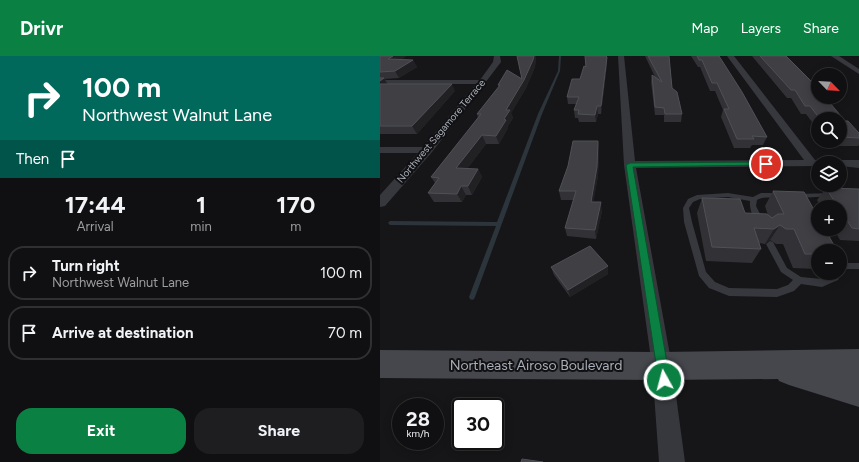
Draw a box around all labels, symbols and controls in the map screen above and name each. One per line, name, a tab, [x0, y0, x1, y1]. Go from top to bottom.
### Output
text: Drivr	[20, 17, 63, 40]
text: Map	[691, 20, 719, 37]
text: Layers	[741, 20, 781, 37]
text: Share	[803, 20, 839, 37]
north arrow	[811, 68, 847, 104]
map controls	[811, 68, 847, 280]
text: 100 m	[82, 70, 161, 104]
icon: right	[16, 72, 68, 124]
street label: Northwest Sagamore Terrace	[394, 76, 488, 185]
text: Northwest Walnut Lane	[82, 104, 272, 126]
button: search	[811, 112, 847, 148]
pin	[749, 147, 783, 181]
icon: arrive	[57, 148, 79, 170]
text: Then	[16, 150, 49, 168]
icon: arrive	[755, 153, 777, 175]
button: layers	[811, 156, 847, 192]
text: 17:44	[65, 190, 126, 219]
text: 1	[196, 190, 206, 219]
text: 170	[276, 190, 315, 219]
button: +	[811, 200, 847, 236]
text: Arrival	[77, 219, 114, 234]
text: min	[190, 219, 212, 234]
text: m	[290, 219, 301, 234]
button: −	[811, 244, 847, 280]
text: Turn right	[52, 257, 120, 275]
icon: right	[18, 262, 40, 284]
text: 100 m	[320, 264, 362, 282]
text: Northwest Walnut Lane	[52, 275, 189, 290]
icon: arrive	[18, 322, 40, 344]
text: Arrive at destination	[52, 324, 193, 342]
text: 70 m	[328, 324, 362, 342]
street label: Northeast Airoso Boulevard	[450, 357, 622, 374]
position arrow	[643, 359, 685, 401]
speed limit sign: 30	[452, 398, 504, 450]
text: 28	[406, 407, 430, 431]
button: Exit	[16, 408, 186, 454]
button: Share	[194, 408, 364, 454]
text: km/h	[407, 427, 429, 440]

